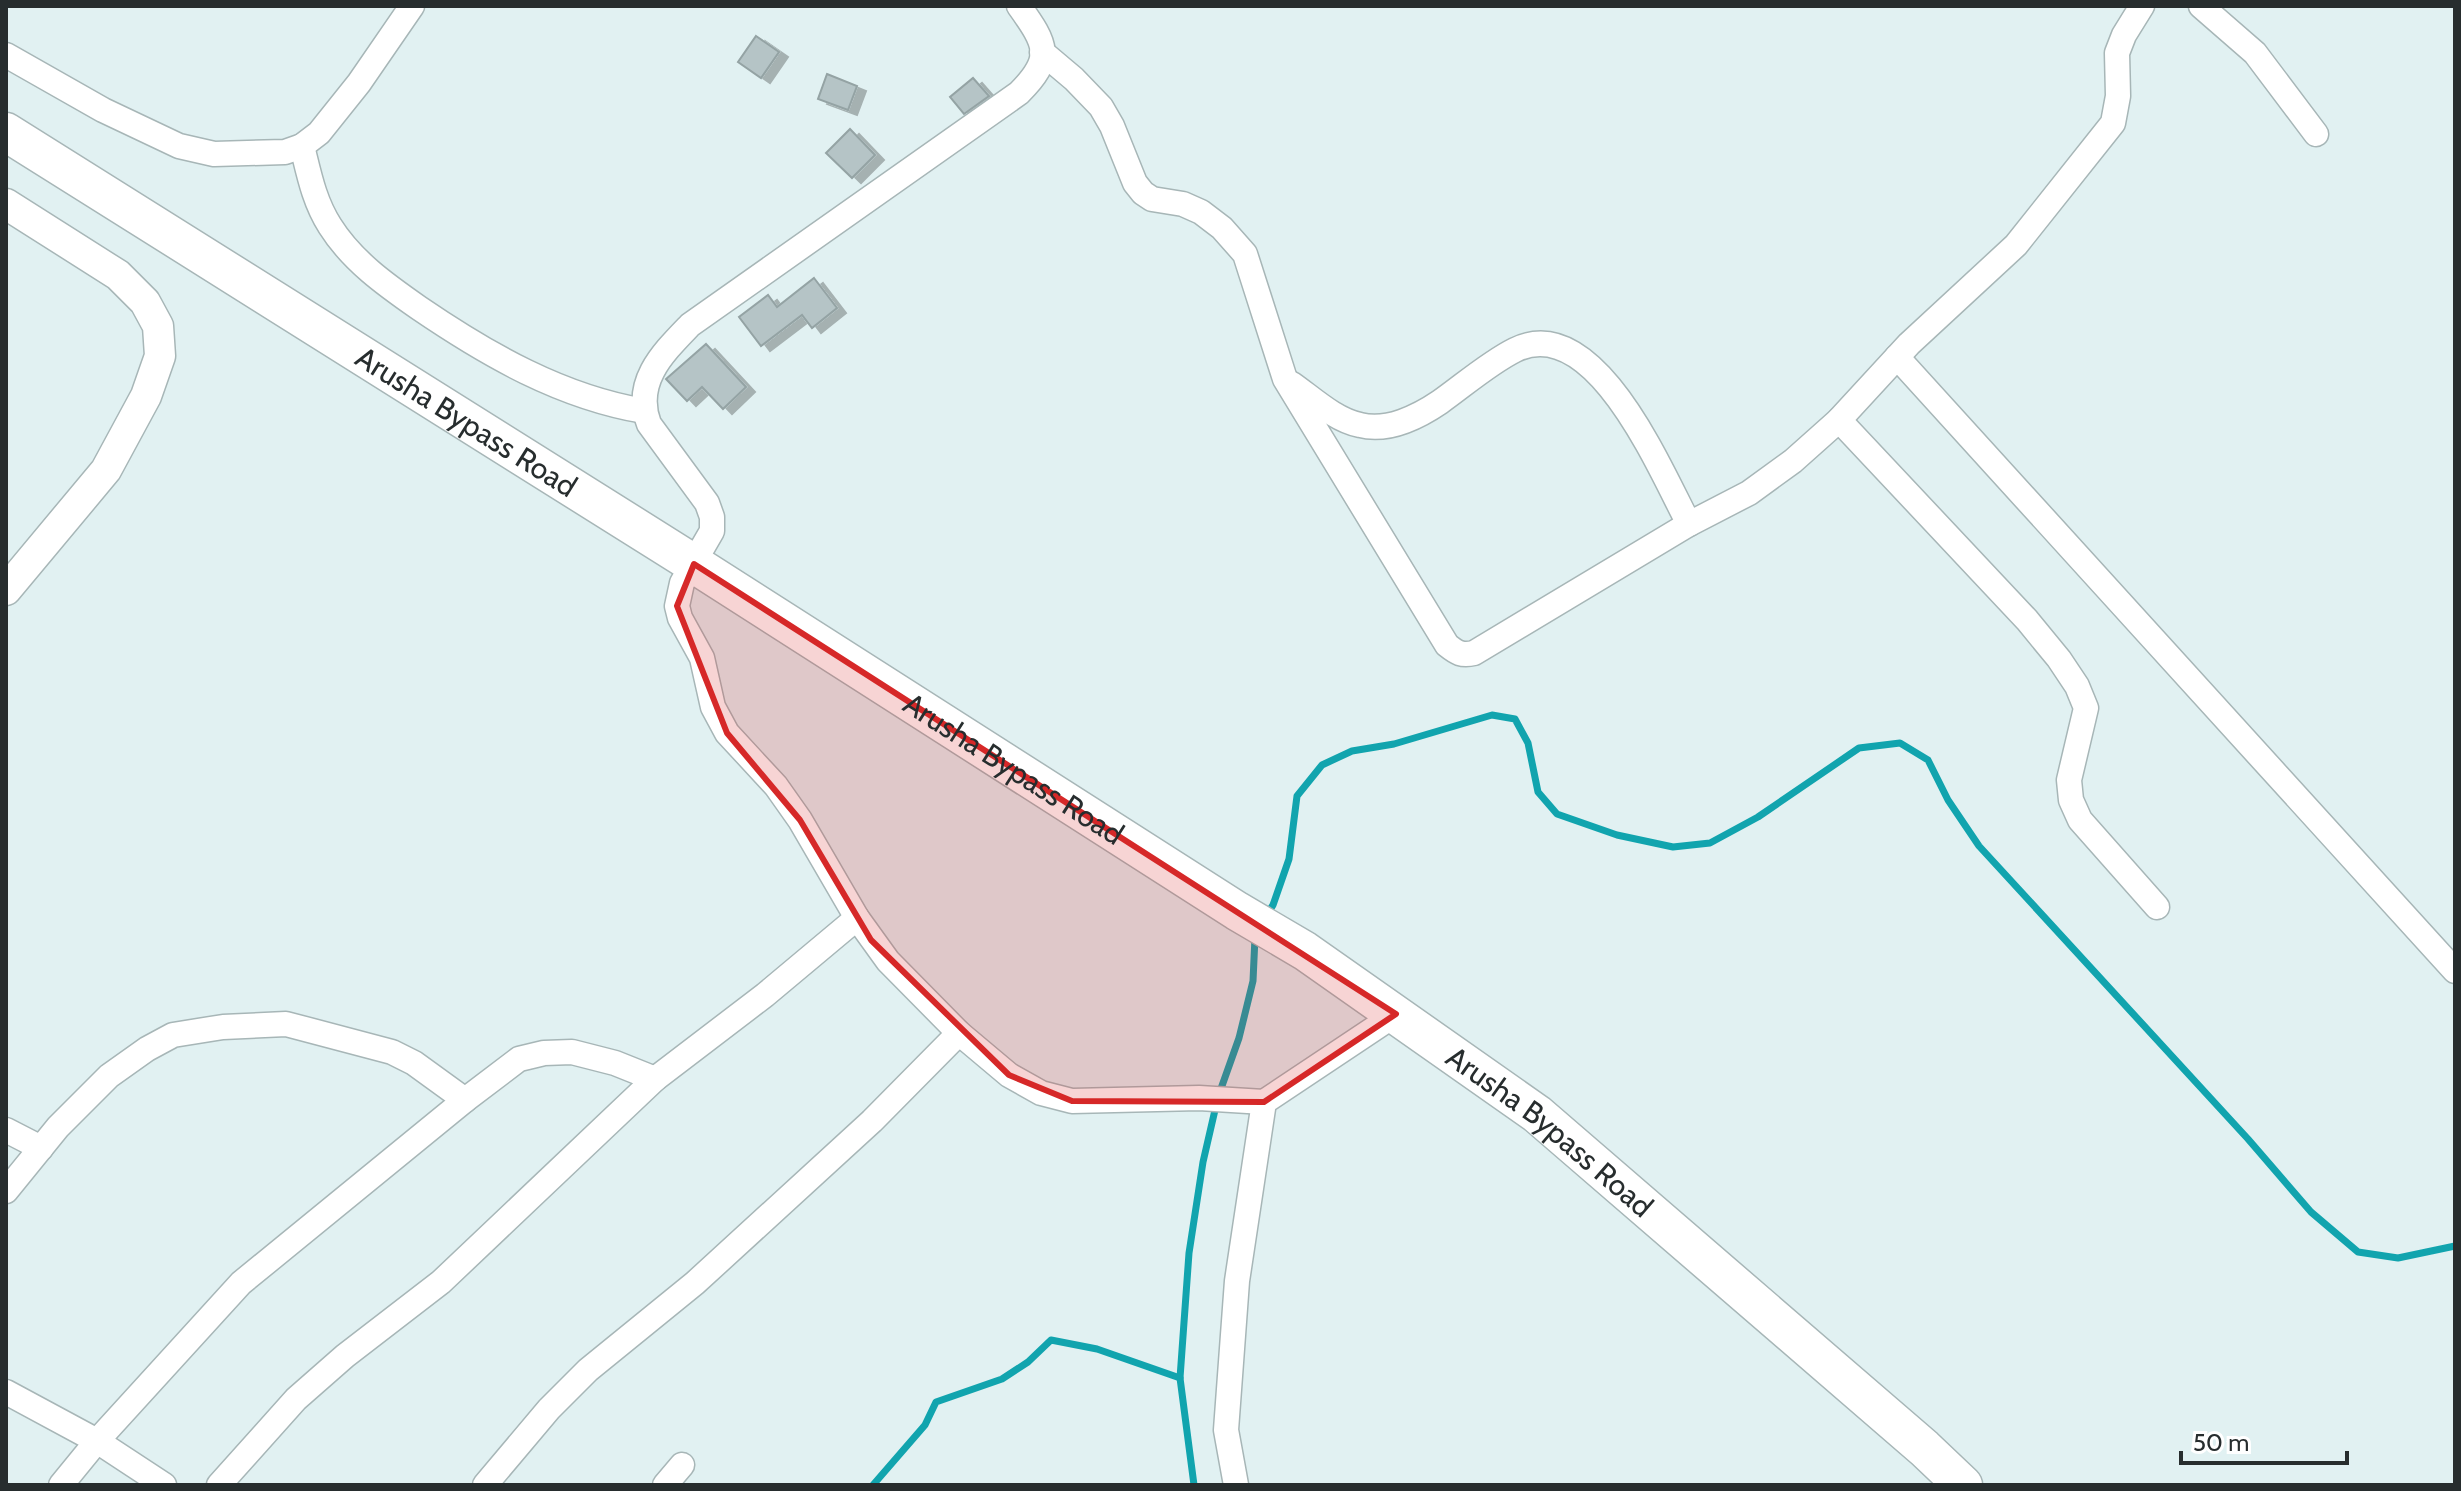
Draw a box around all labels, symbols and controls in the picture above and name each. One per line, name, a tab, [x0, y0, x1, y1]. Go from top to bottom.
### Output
street label: Arusha Bypass Road	[349, 338, 584, 504]
street label: Arusha Bypass Road	[897, 684, 1131, 852]
street label: Arusha Bypass Road	[1440, 1038, 1661, 1225]
scale bar	[2181, 1415, 2347, 1465]
text: 50 m	[2193, 1428, 2249, 1457]

